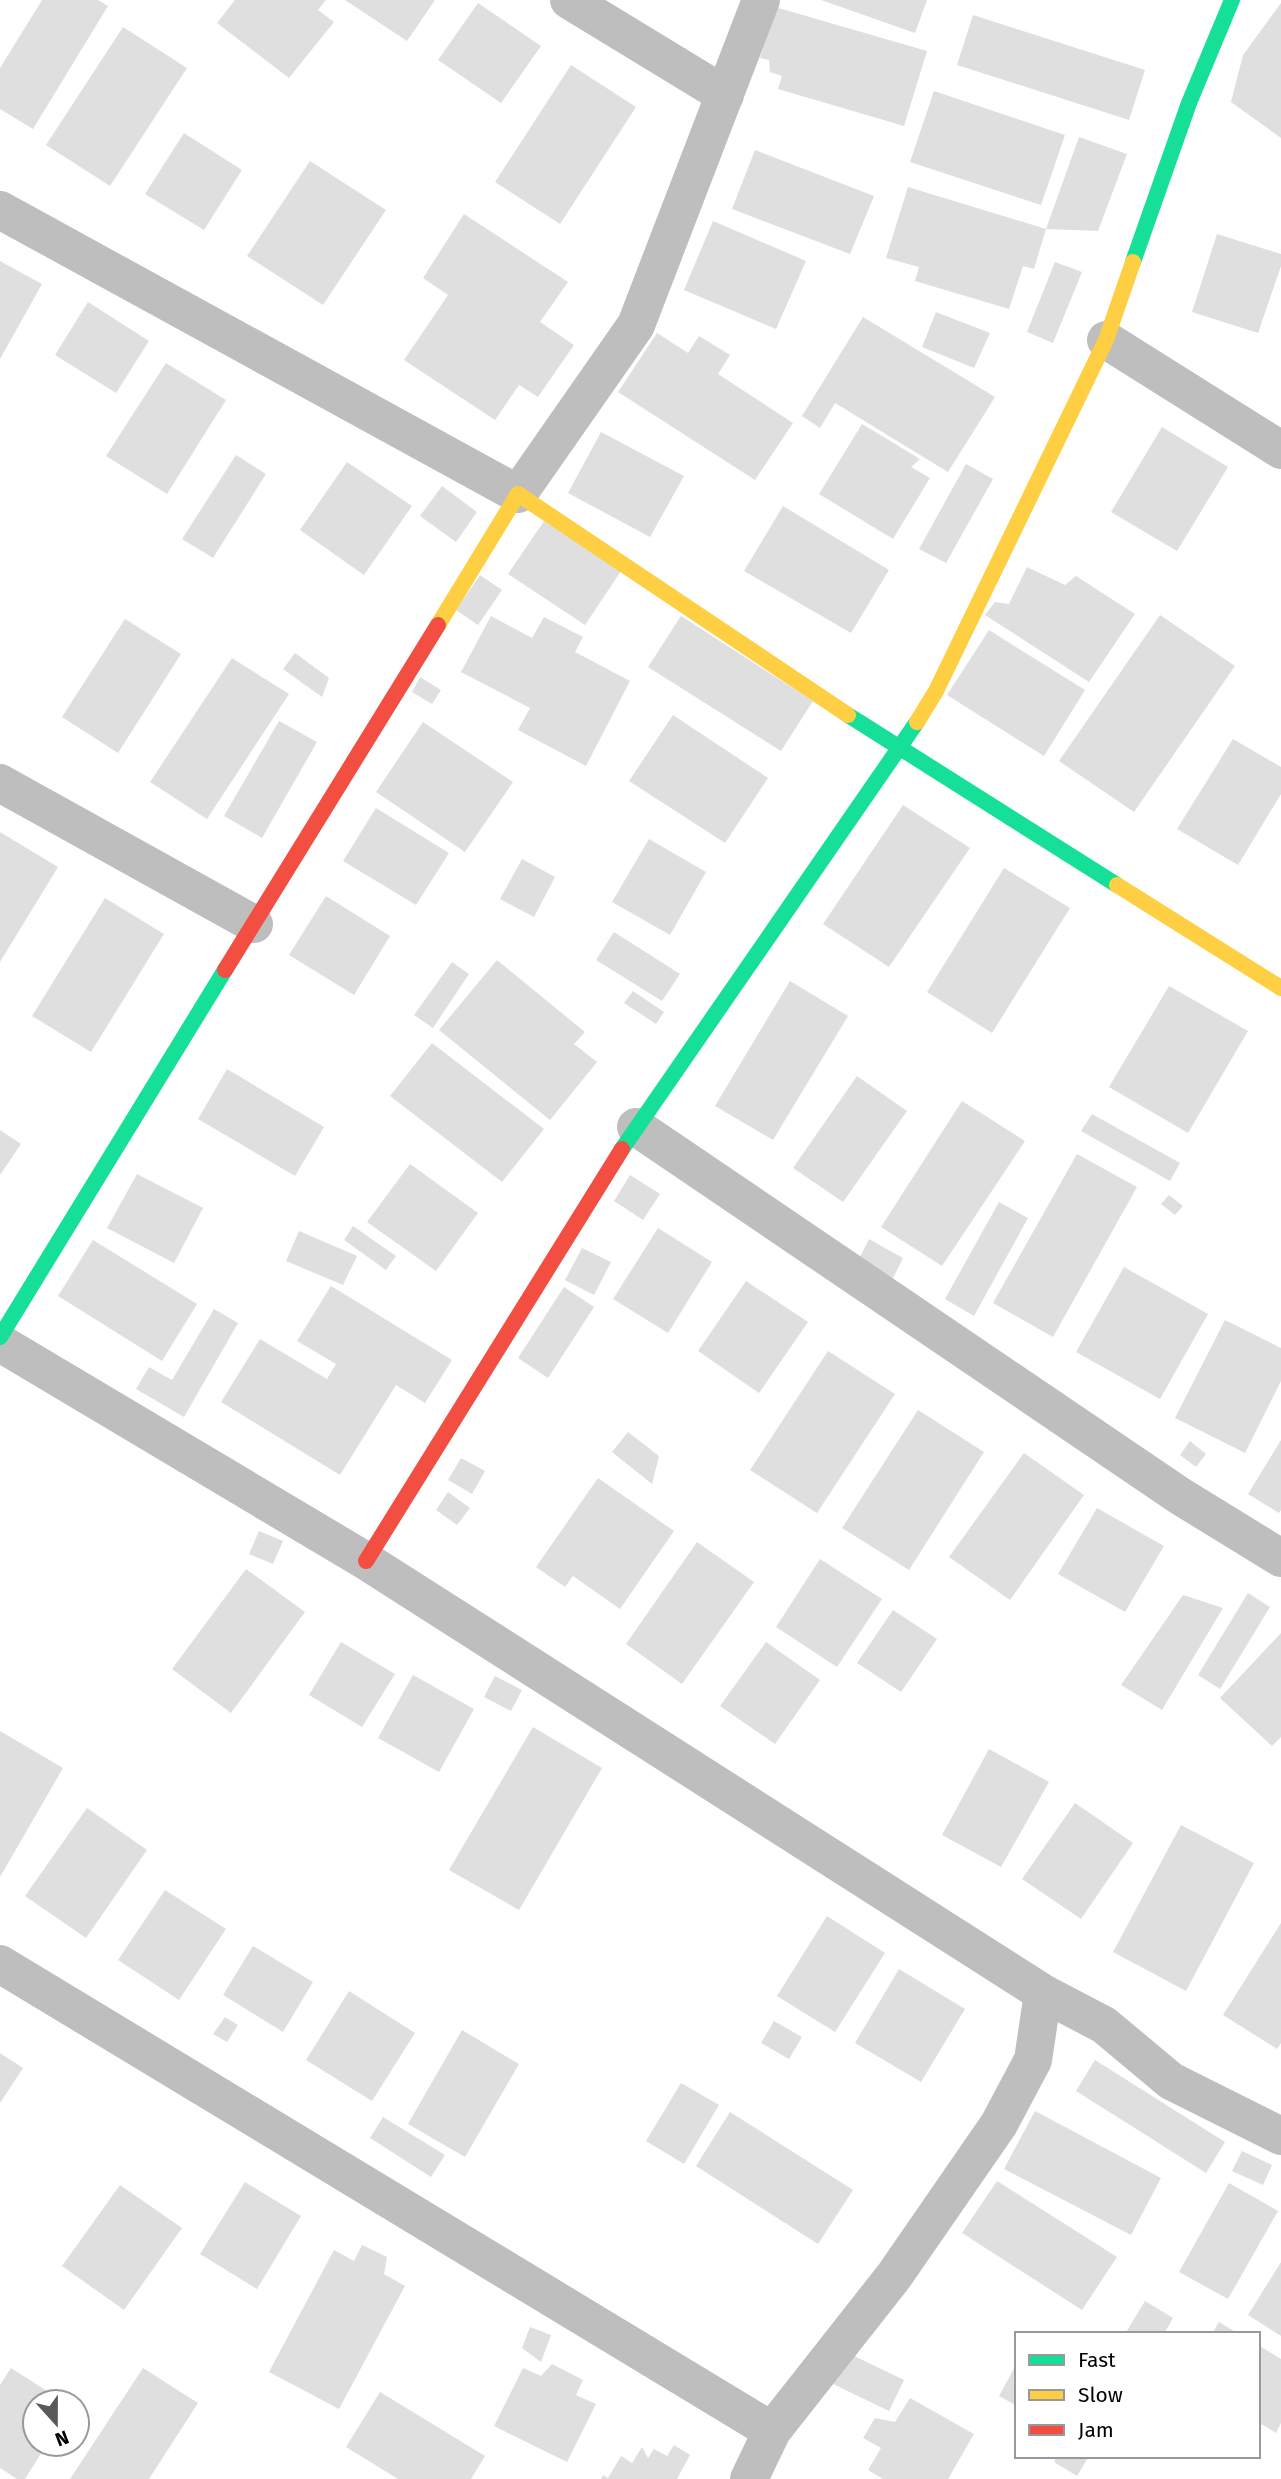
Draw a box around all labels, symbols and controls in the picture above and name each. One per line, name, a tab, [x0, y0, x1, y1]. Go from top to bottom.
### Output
legend	[1015, 2332, 1260, 2458]
text: Fast	[1078, 2347, 1116, 2373]
text: Slow	[1078, 2382, 1123, 2408]
north arrow	[21, 2388, 91, 2458]
text: Jam	[1078, 2417, 1114, 2443]
text: N	[52, 2425, 72, 2451]

